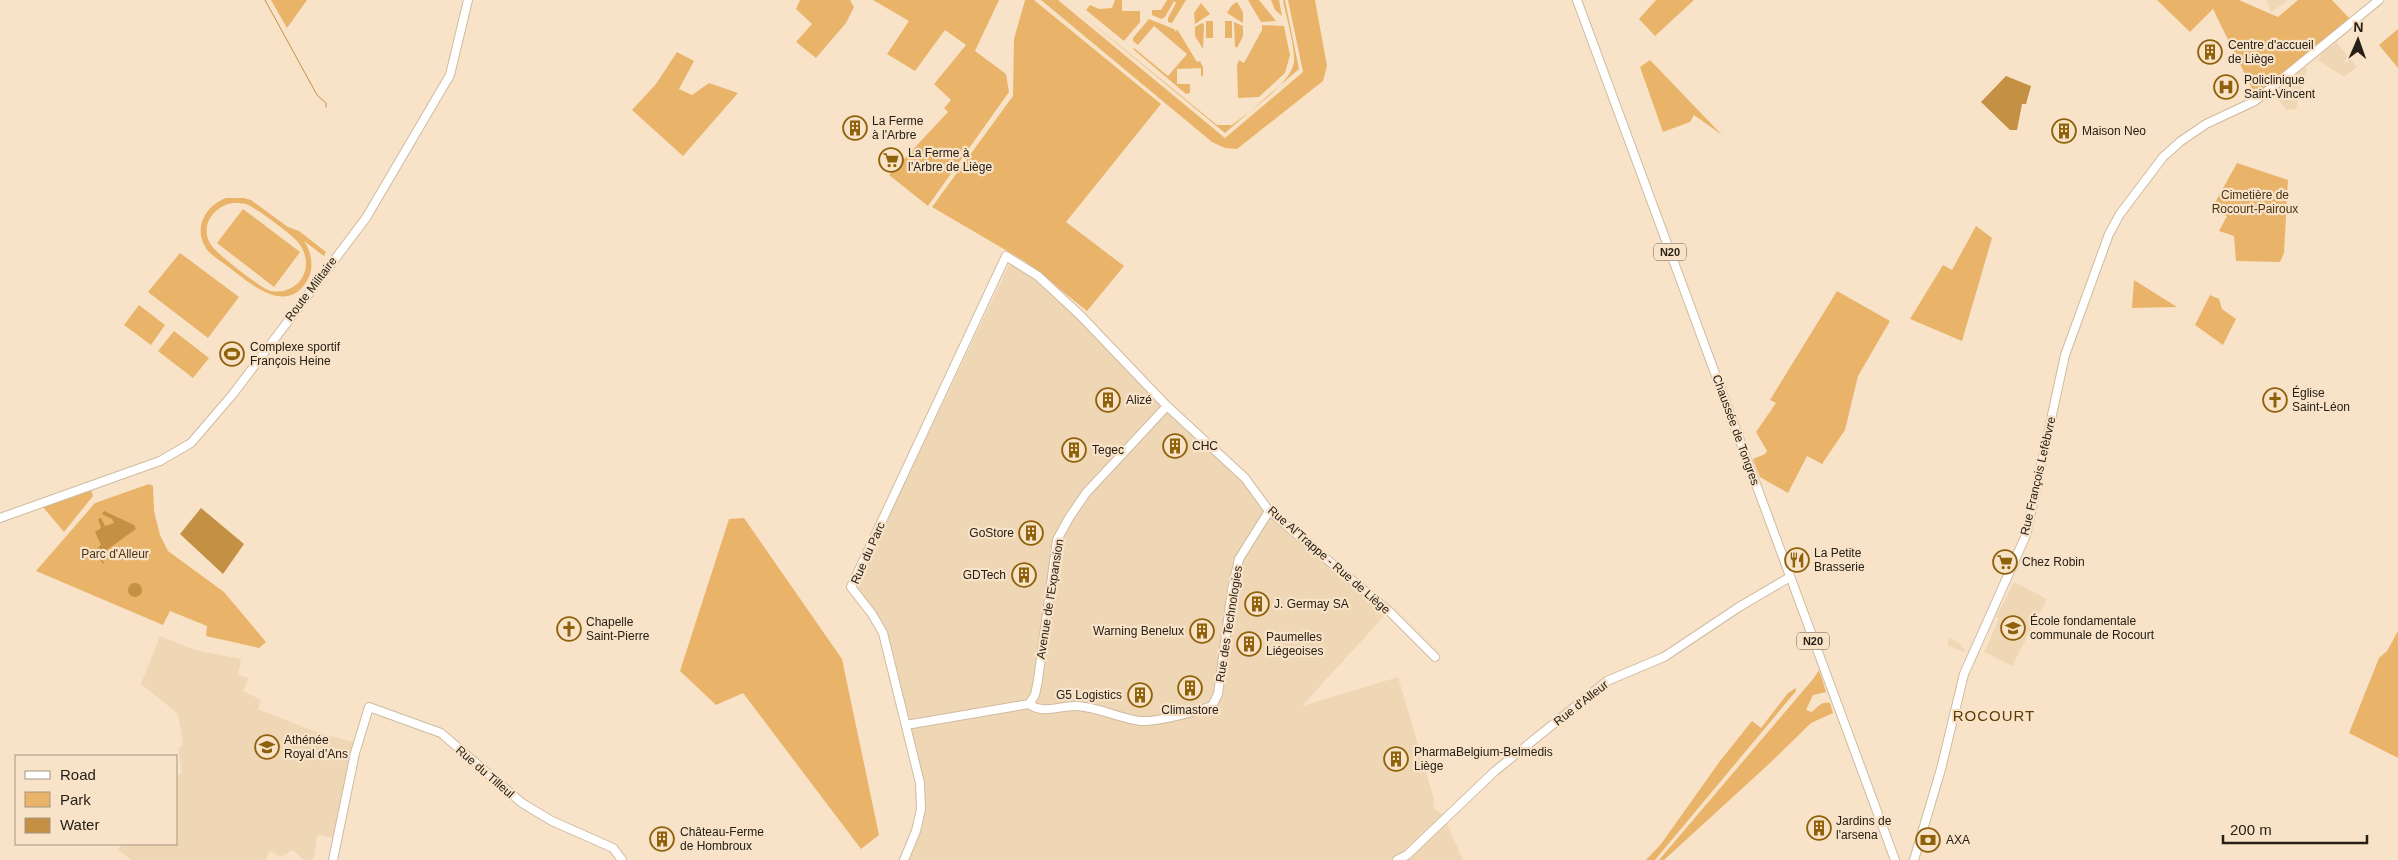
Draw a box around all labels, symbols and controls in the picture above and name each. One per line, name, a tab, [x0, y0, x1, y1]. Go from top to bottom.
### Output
north arrow	[2333, 15, 2383, 65]
text: N	[2353, 19, 2364, 35]
place label: Centre d'accueil de Liège	[2228, 38, 2314, 66]
building icon: Centre d'accueil de Liège	[2197, 39, 2223, 65]
place label: Policlinique Saint-Vincent	[2244, 73, 2316, 101]
hospital icon: Policlinique Saint-Vincent	[2213, 74, 2239, 100]
place label: La Ferme à l'Arbre	[872, 114, 924, 142]
building icon: La Ferme à l'Arbre	[842, 115, 868, 141]
building icon: Maison Neo	[2051, 118, 2077, 144]
place label: Maison Neo	[2082, 124, 2146, 138]
place label: La Ferme à l’Arbre de Liège	[908, 146, 992, 174]
supermarket icon: La Ferme à l’Arbre de Liège	[878, 147, 904, 173]
park label: Cimetière de Rocourt-Pairoux	[2212, 188, 2298, 216]
road number: N20	[1654, 243, 1686, 260]
street label: Route Militaire	[282, 254, 340, 324]
place label: Complexe sportif François Heine	[250, 340, 341, 368]
sports icon: Complexe sportif François Heine	[219, 341, 245, 367]
street label: Chaussée de Tongres	[1709, 373, 1763, 487]
place label: Église Saint-Léon	[2292, 385, 2350, 414]
building icon: Alizé	[1095, 387, 1121, 413]
church icon: Église Saint-Léon	[2262, 387, 2288, 413]
place label: Alizé	[1126, 393, 1152, 407]
street label: Rue François Lefèbvre	[2018, 415, 2059, 537]
building icon: CHC	[1162, 433, 1188, 459]
building icon: Tegec	[1061, 437, 1087, 463]
place label: CHC	[1192, 439, 1218, 453]
place label: Tegec	[1092, 443, 1124, 457]
street label: Rue Al'Trappe - Rue de Liège	[1265, 503, 1393, 617]
street label: Rue du Parc	[848, 520, 888, 586]
building icon: GoStore	[1018, 520, 1044, 546]
place label: GoStore	[969, 526, 1014, 540]
street label: Avenue de l'Expansion	[1034, 538, 1066, 660]
place label: La Petite Brasserie	[1814, 546, 1865, 574]
park label: Parc d'Alleur	[81, 547, 149, 561]
restaurant icon: La Petite Brasserie	[1784, 547, 1810, 573]
supermarket icon: Chez Robin	[1992, 549, 2018, 575]
place label: Chez Robin	[2022, 555, 2085, 569]
building icon: GDTech	[1011, 562, 1037, 588]
street label: Rue des Technologies	[1213, 565, 1245, 683]
place label: GDTech	[963, 568, 1006, 582]
building icon: J. Germay SA	[1244, 591, 1270, 617]
place label: J. Germay SA	[1274, 597, 1349, 611]
place label: École fondamentale communale de Rocourt	[2030, 613, 2155, 642]
place label: Chapelle Saint-Pierre	[586, 615, 650, 643]
school or university icon: École fondamentale communale de Rocourt	[2000, 615, 2026, 641]
church icon: Chapelle Saint-Pierre	[556, 616, 582, 642]
building icon: Warning Benelux	[1189, 618, 1215, 644]
place label: Warning Benelux	[1093, 624, 1184, 638]
place label: Paumelles Liégeoises	[1266, 630, 1323, 658]
building icon: Paumelles Liégeoises	[1236, 631, 1262, 657]
road number: N20	[1797, 632, 1829, 649]
building icon: Climastore	[1177, 675, 1203, 701]
street label: Rue d'Alleur	[1551, 677, 1611, 729]
building icon: G5 Logistics	[1127, 682, 1153, 708]
place label: G5 Logistics	[1056, 688, 1122, 702]
place label: Climastore	[1161, 703, 1219, 717]
district label: ROCOURT	[1953, 707, 2035, 724]
place label: Athénée Royal d’Ans	[284, 733, 348, 761]
school or university icon: Athénée Royal d’Ans	[254, 734, 280, 760]
street label: Rue du Tilleul	[453, 743, 517, 801]
place label: PharmaBelgium-Belmedis Liège	[1414, 745, 1553, 773]
building icon: PharmaBelgium-Belmedis Liège	[1383, 746, 1409, 772]
legend	[15, 755, 178, 845]
text: Road	[60, 766, 96, 783]
text: Park	[60, 791, 91, 808]
scale bar	[2223, 812, 2367, 844]
place label: Jardins de l'arsena	[1836, 814, 1892, 842]
building icon: Jardins de l'arsena	[1806, 815, 1832, 841]
text: Water	[60, 816, 99, 833]
text: 200 m	[2230, 821, 2272, 838]
place label: Château-Ferme de Hombroux	[680, 825, 764, 853]
building icon: Château-Ferme de Hombroux	[649, 826, 675, 852]
bank icon: AXA	[1915, 827, 1941, 853]
place label: AXA	[1946, 833, 1970, 847]

